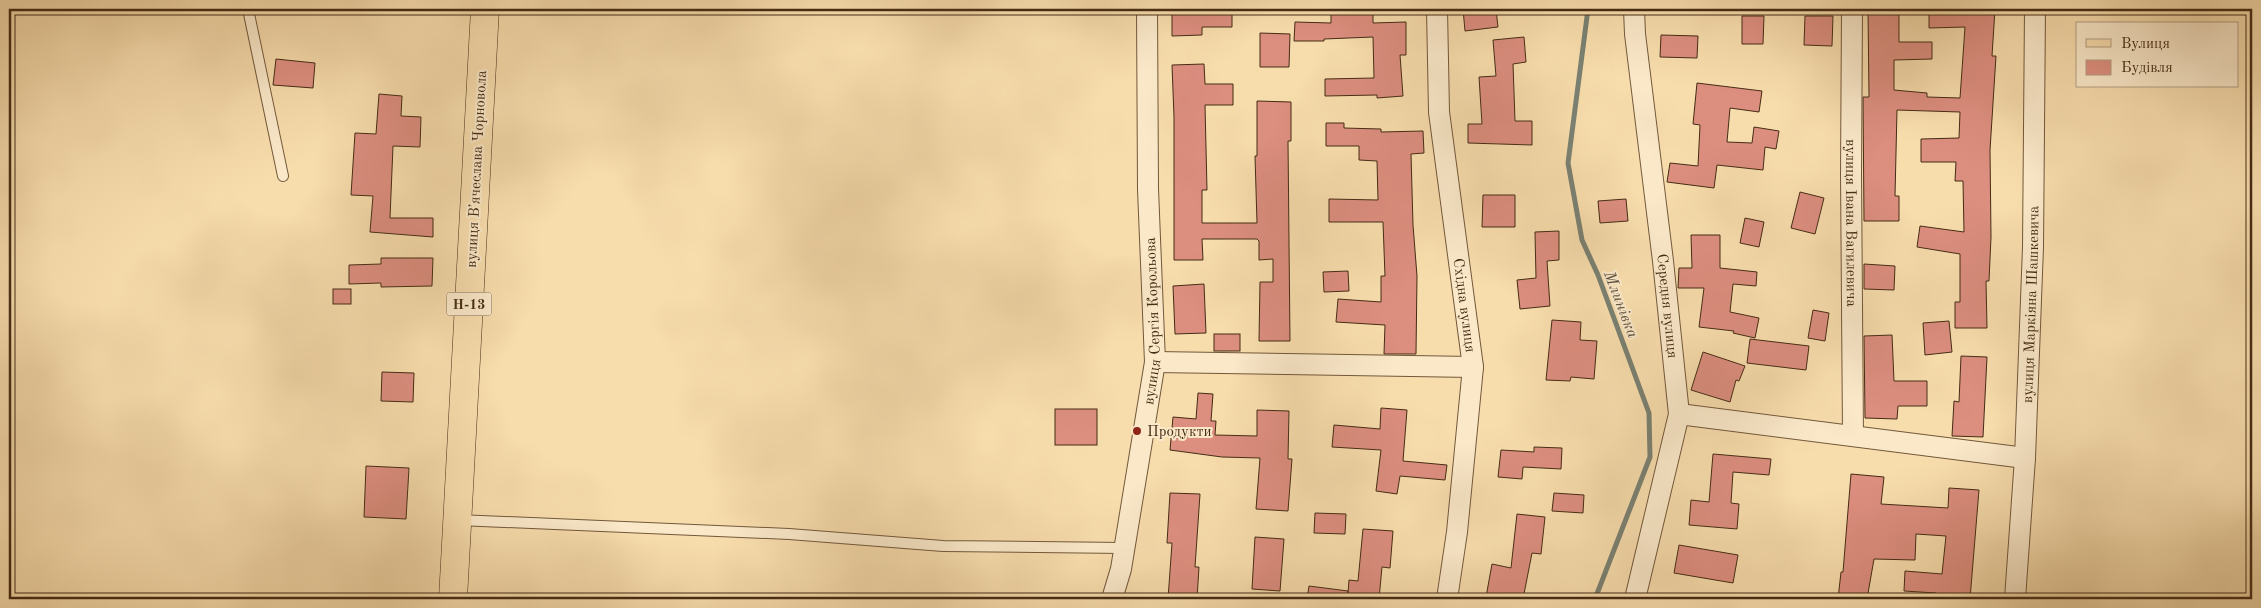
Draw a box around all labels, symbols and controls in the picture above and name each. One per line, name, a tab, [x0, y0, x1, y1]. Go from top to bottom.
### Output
legend	[2076, 22, 2238, 88]
text: Вулиця	[2121, 37, 2170, 52]
text: Будівля	[2121, 61, 2173, 76]
street label: вулиця Вʼячеслава Чорновола	[465, 69, 490, 268]
street label: вулиця Івана Вагилевича	[1842, 139, 1858, 307]
street label: вулиця Маркіяна Шашкевича	[2021, 205, 2042, 403]
street label: вулиця Сергія Корольова	[1142, 236, 1164, 406]
street label: Середня вулиця	[1653, 253, 1679, 359]
street label: Східна вулиця	[1450, 257, 1477, 354]
water label: Млинівка	[1600, 268, 1640, 341]
road number: Н-13	[446, 292, 492, 316]
marker: Продукти	[1131, 425, 1143, 437]
place label: Продукти	[1147, 425, 1212, 440]

